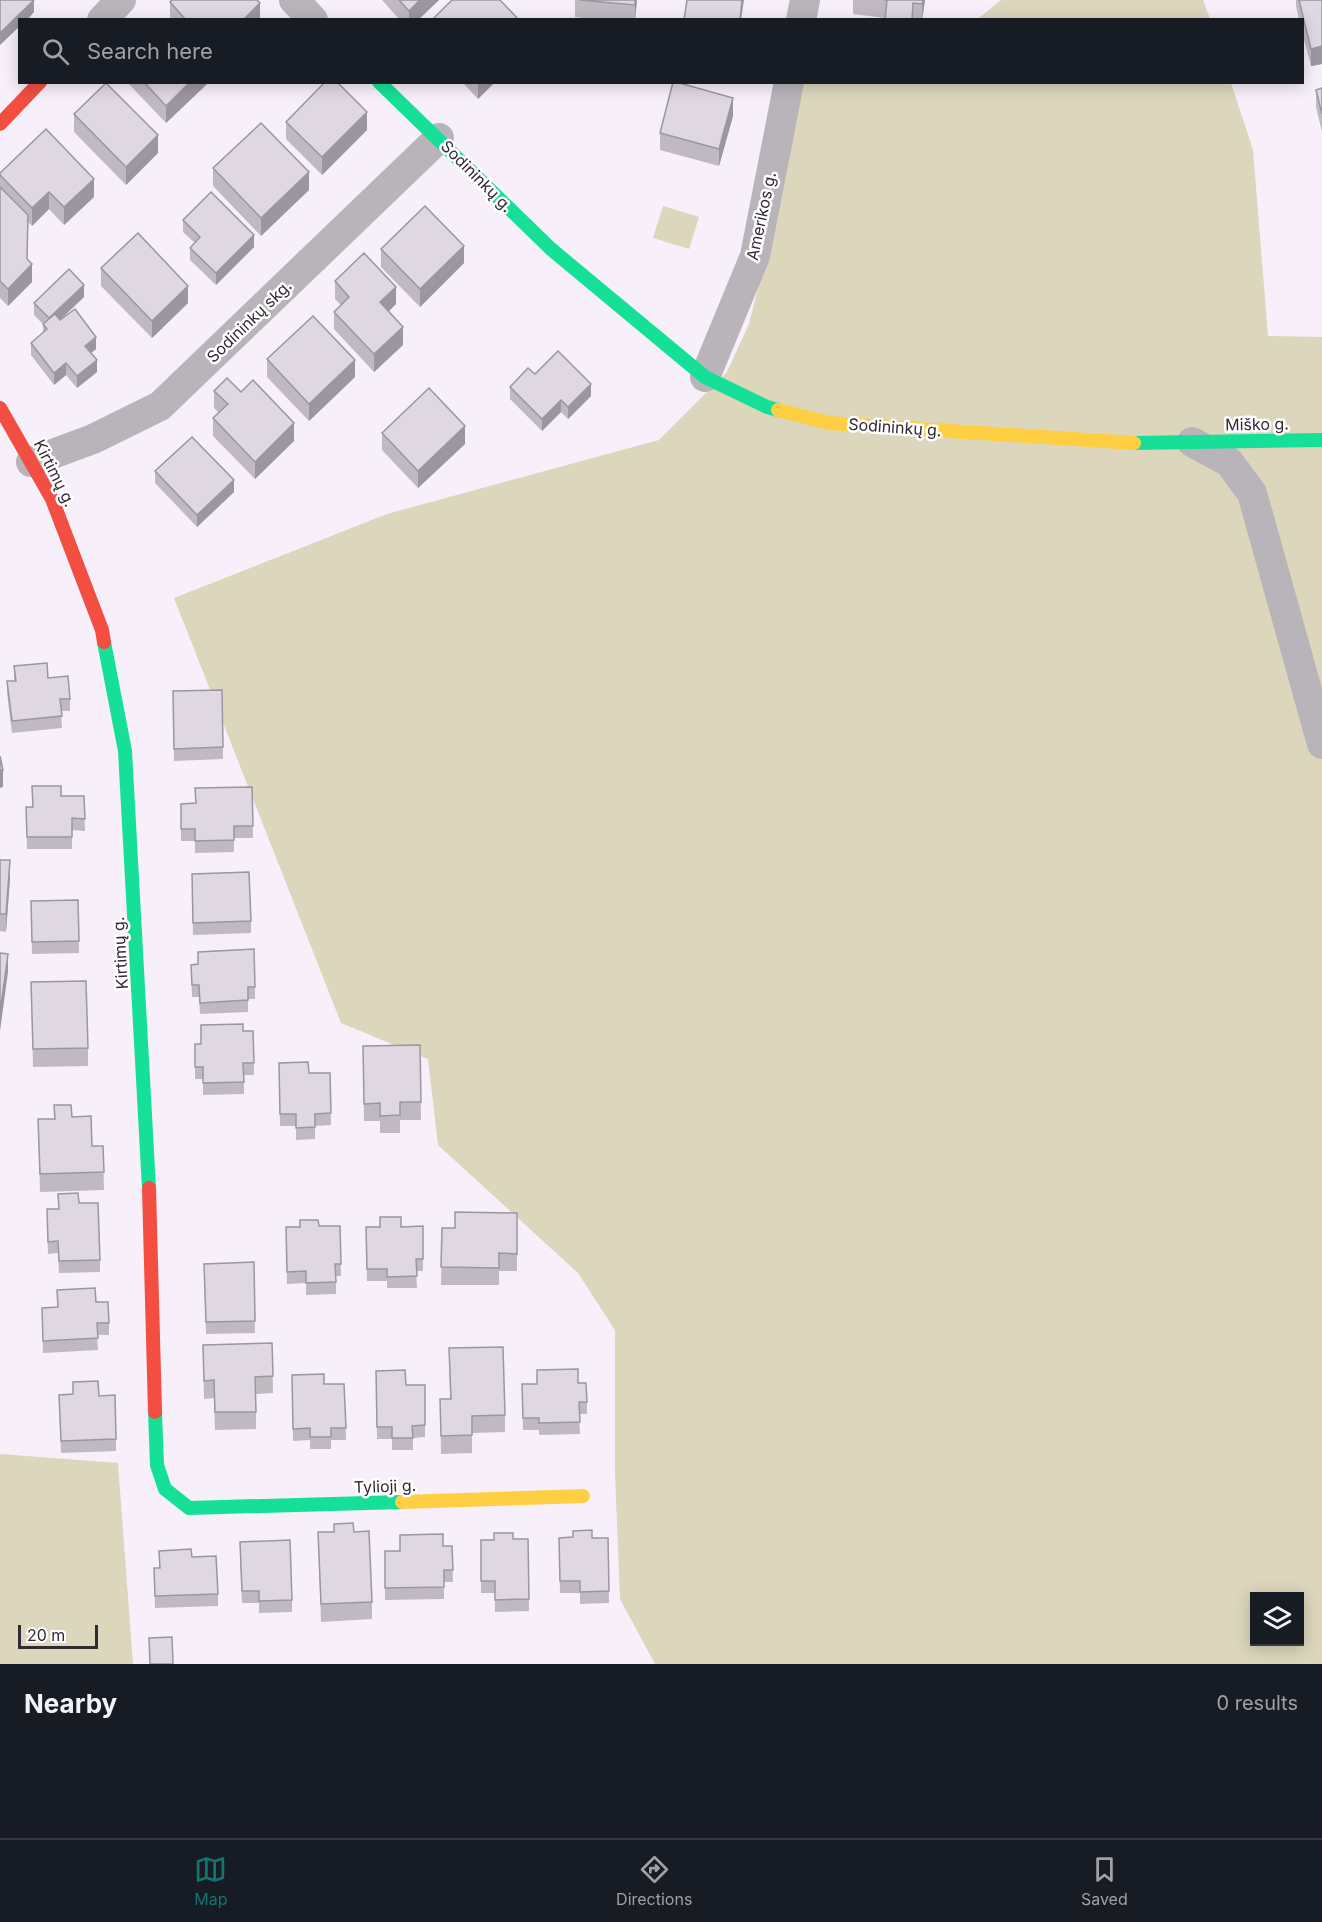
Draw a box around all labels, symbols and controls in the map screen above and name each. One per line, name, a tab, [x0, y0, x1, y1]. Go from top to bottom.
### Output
search box	[18, 18, 1304, 84]
icon: search	[39, 35, 72, 68]
text: Search here	[87, 38, 213, 64]
street label: Sodininkų g.	[437, 136, 517, 216]
street label: Amerikos g.	[742, 170, 780, 262]
street label: Sodininkų skg.	[202, 275, 296, 367]
street label: Miško g.	[1225, 413, 1289, 435]
street label: Sodininkų g.	[848, 414, 942, 440]
street label: Kirtimų g.	[30, 436, 80, 510]
street label: Kirtimų g.	[108, 916, 132, 990]
street label: Tylioji g.	[353, 1475, 417, 1497]
map controls	[1250, 1592, 1304, 1646]
button: layers	[1250, 1592, 1304, 1646]
scale bar	[18, 1622, 98, 1650]
text: 20 m	[27, 1625, 65, 1645]
text: Nearby	[24, 1688, 117, 1719]
text: 0 results	[1216, 1691, 1298, 1715]
tab: Map	[194, 1853, 228, 1909]
tab: Directions	[616, 1853, 692, 1909]
tab: Saved	[1081, 1853, 1128, 1909]

